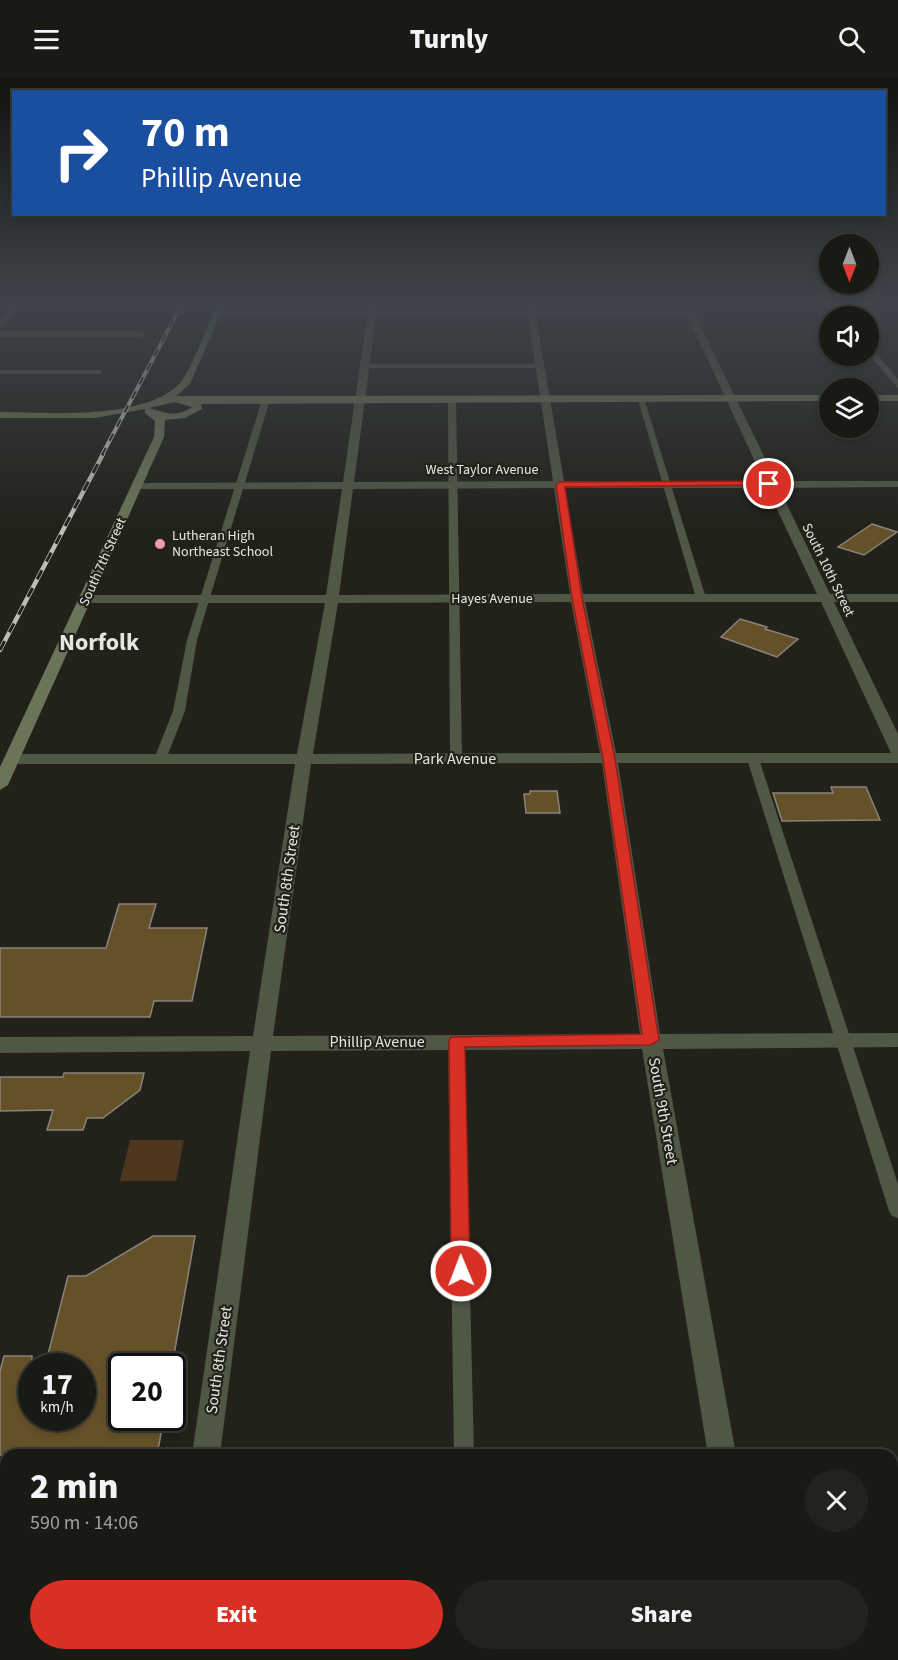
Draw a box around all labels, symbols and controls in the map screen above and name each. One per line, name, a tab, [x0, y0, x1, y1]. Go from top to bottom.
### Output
text: Turnly	[410, 20, 488, 59]
icon: menu	[30, 23, 63, 56]
icon: search	[835, 23, 868, 56]
text: 70 m	[141, 103, 230, 163]
icon: right	[42, 114, 120, 192]
text: Phillip Avenue	[141, 159, 302, 198]
north arrow	[819, 234, 879, 294]
map controls	[819, 234, 879, 438]
button: sound	[819, 306, 879, 366]
button: layers	[819, 378, 879, 438]
pin	[743, 458, 794, 509]
street label: West Taylor Avenue	[425, 460, 539, 480]
icon: arrive	[752, 467, 785, 500]
street label: South 7th Street	[75, 514, 132, 609]
street label: South 10th Street	[797, 520, 859, 620]
place label: Lutheran High Northeast School	[172, 526, 273, 562]
marker: Lutheran High Northeast School	[153, 537, 167, 551]
street label: Hayes Avenue	[451, 589, 533, 609]
district label: Norfolk	[59, 625, 140, 660]
street label: Park Avenue	[414, 748, 496, 770]
street label: South 8th Street	[269, 823, 306, 934]
street label: Phillip Avenue	[329, 1031, 425, 1053]
street label: South 9th Street	[643, 1056, 683, 1167]
position arrow	[429, 1239, 493, 1303]
street label: South 8th Street	[201, 1304, 238, 1415]
speed limit sign: 20	[108, 1353, 186, 1431]
text: 17	[41, 1363, 73, 1406]
text: km/h	[40, 1397, 74, 1418]
text: 2 min	[30, 1461, 118, 1512]
button: close	[805, 1469, 868, 1532]
text: 590 m · 14:06	[30, 1509, 138, 1537]
button: Exit	[30, 1580, 443, 1649]
button: Share	[455, 1580, 868, 1649]

